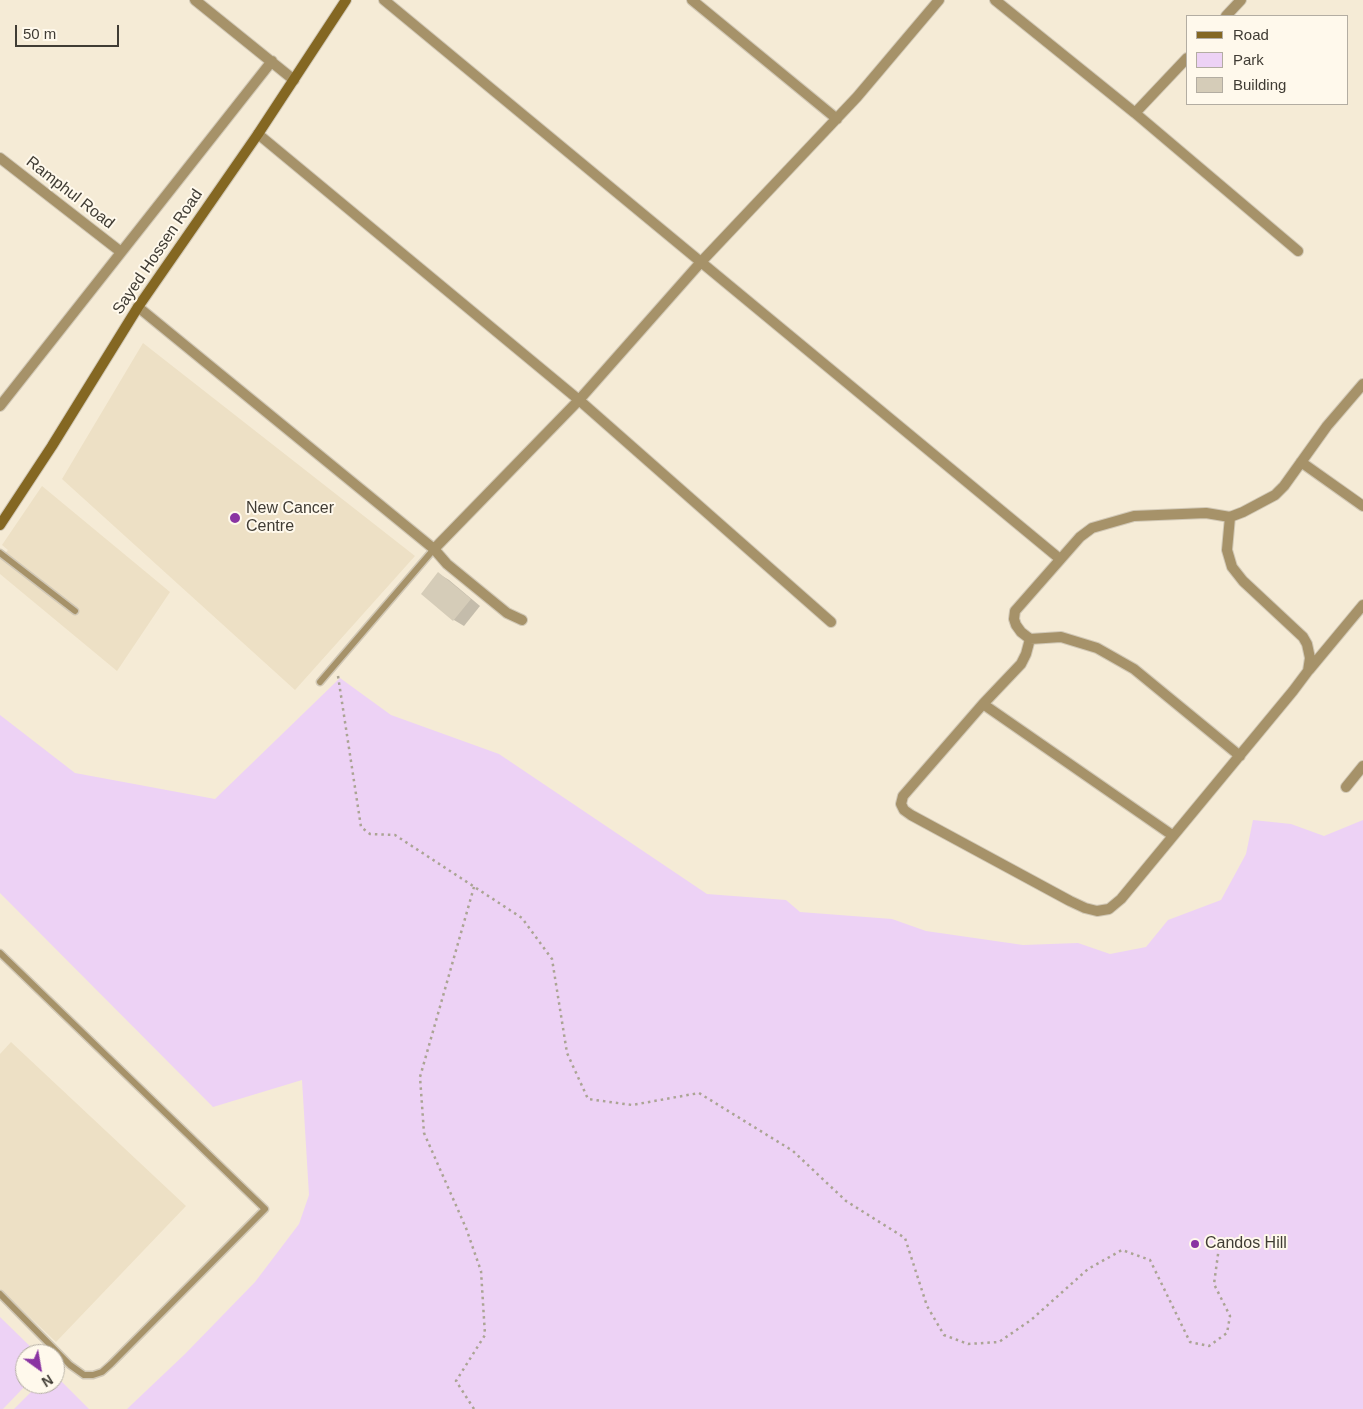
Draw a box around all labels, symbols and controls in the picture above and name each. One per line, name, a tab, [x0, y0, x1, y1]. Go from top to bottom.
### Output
scale bar	[18, 15, 121, 47]
legend	[1186, 15, 1348, 105]
text: 50 m	[23, 25, 56, 42]
text: Road	[1233, 26, 1269, 43]
text: Park	[1233, 51, 1264, 68]
text: Building	[1233, 76, 1286, 93]
street label: Ramphul Road	[22, 153, 118, 233]
street label: Sayed Hossen Road	[109, 186, 207, 318]
place label: New Cancer Centre	[246, 499, 334, 537]
marker: New Cancer Centre	[228, 511, 242, 525]
place label: Candos Hill	[1205, 1234, 1287, 1254]
marker: Candos Hill	[1189, 1238, 1201, 1250]
north arrow	[15, 1344, 65, 1394]
text: N	[39, 1371, 56, 1390]

